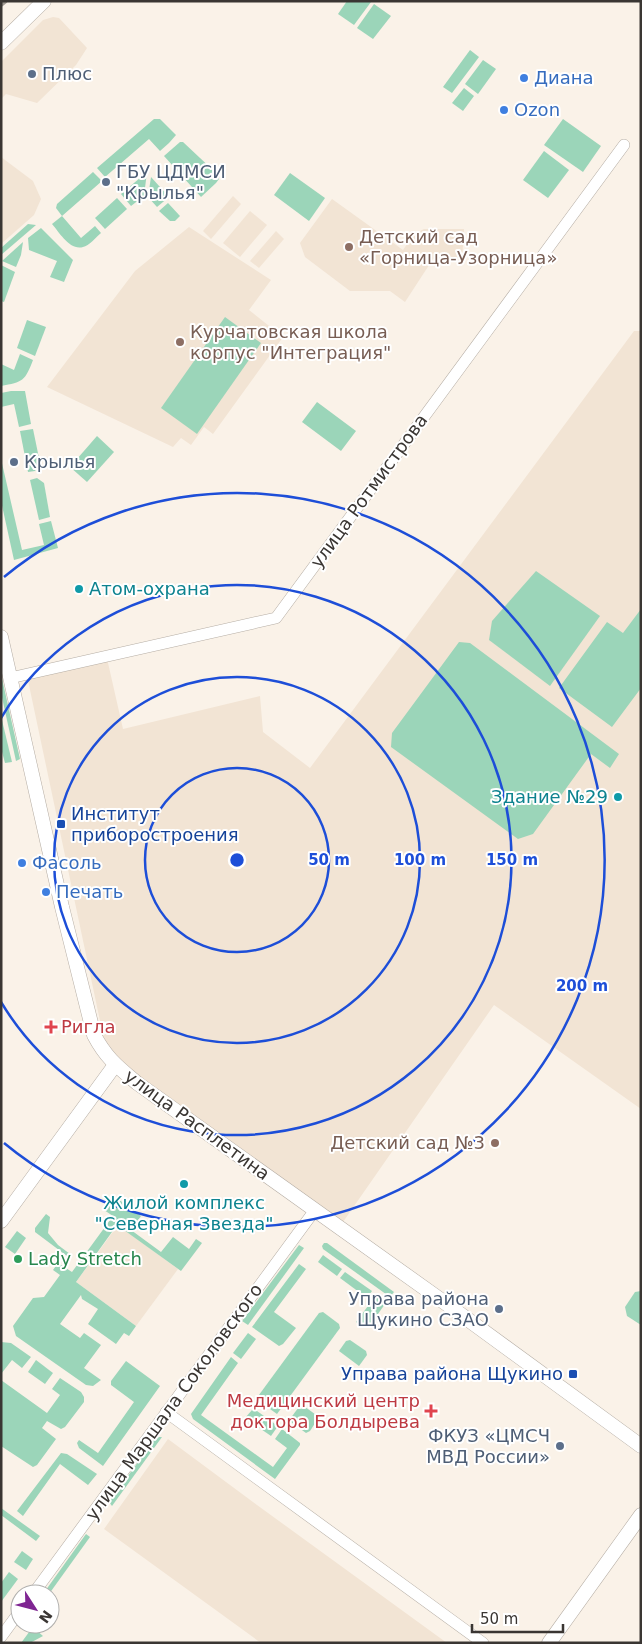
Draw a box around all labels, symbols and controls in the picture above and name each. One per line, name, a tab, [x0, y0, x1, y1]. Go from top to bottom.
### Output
place label: Плюс	[42, 63, 92, 84]
place label: Диана	[534, 67, 594, 88]
marker: Плюс	[26, 68, 38, 80]
marker: Диана	[518, 72, 530, 84]
place label: Ozon	[514, 99, 560, 120]
marker: Ozon	[498, 104, 510, 116]
place label: ГБУ ЦДМСИ "Крылья"	[116, 161, 226, 203]
marker: ГБУ ЦДМСИ "Крылья"	[100, 176, 112, 188]
place label: Детский сад «Горница-Узорница»	[359, 226, 557, 268]
marker: Детский сад «Горница-Узорница»	[343, 241, 355, 253]
place label: Курчатовская школа корпус "Интеграция"	[190, 321, 391, 363]
marker: Курчатовская школа корпус "Интеграция"	[174, 336, 186, 348]
street label: улица Ротмистрова	[306, 410, 431, 572]
place label: Крылья	[24, 451, 95, 472]
marker: Крылья	[8, 456, 20, 468]
place label: Атом-охрана	[89, 578, 210, 599]
marker: Атом-охрана	[73, 583, 85, 595]
place label: Здание №29	[491, 786, 608, 807]
marker: Здание №29	[612, 791, 624, 803]
place label: Институт приборостроения	[71, 803, 239, 845]
marker: Институт приборостроения	[55, 818, 67, 830]
centre of rings	[228, 851, 246, 869]
text: 50 m	[308, 851, 350, 869]
text: 100 m	[394, 851, 446, 869]
text: 150 m	[486, 851, 538, 869]
place label: Фасоль	[32, 852, 102, 873]
marker: Фасоль	[16, 857, 28, 869]
place label: Печать	[56, 881, 123, 902]
marker: Печать	[40, 886, 52, 898]
text: 200 m	[556, 977, 608, 995]
place label: Ригла	[61, 1016, 116, 1037]
marker: Ригла	[45, 1021, 57, 1033]
street label: улица Расплетина	[121, 1065, 274, 1184]
place label: Детский сад №3	[330, 1132, 485, 1153]
marker: Детский сад №3	[489, 1137, 501, 1149]
marker: Жилой комплекс "Северная Звезда"	[178, 1178, 190, 1190]
place label: Жилой комплекс "Северная Звезда"	[95, 1192, 273, 1234]
place label: Lady Stretch	[28, 1248, 142, 1269]
marker: Lady Stretch	[12, 1253, 24, 1265]
street label: улица Маршала Соколовского	[81, 1279, 267, 1524]
place label: Управа района Щукино СЗАО	[348, 1288, 489, 1330]
marker: Управа района Щукино СЗАО	[493, 1303, 505, 1315]
place label: Управа района Щукино	[341, 1363, 563, 1384]
marker: Управа района Щукино	[567, 1368, 579, 1380]
place label: Медицинский центр доктора Болдырева	[227, 1390, 420, 1432]
marker: Медицинский центр доктора Болдырева	[424, 1404, 438, 1418]
place label: ФКУЗ «ЦМСЧ МВД России»	[426, 1425, 550, 1467]
marker: ФКУЗ «ЦМСЧ МВД России»	[554, 1440, 566, 1452]
north arrow	[10, 1584, 60, 1634]
scale bar	[472, 1602, 563, 1634]
text: N	[36, 1607, 55, 1626]
text: 50 m	[480, 1610, 518, 1628]

